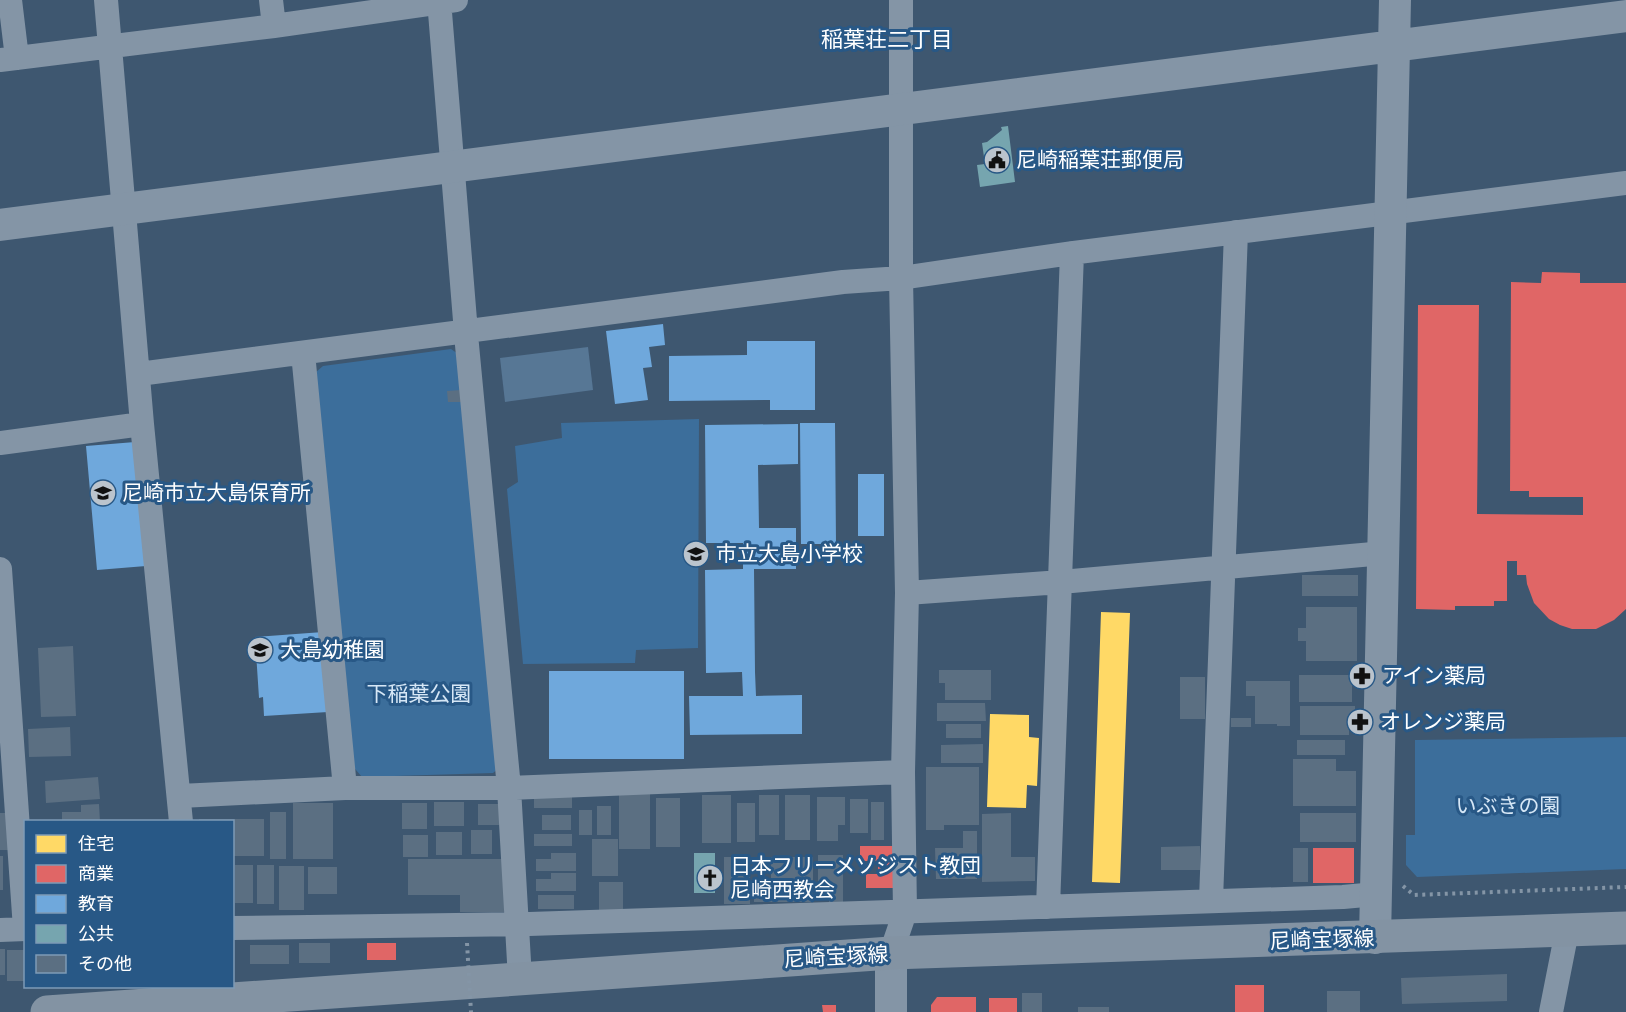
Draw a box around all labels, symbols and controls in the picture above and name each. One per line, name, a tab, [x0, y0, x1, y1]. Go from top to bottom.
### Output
district label: 稲葉荘二丁目	[821, 24, 953, 56]
public building icon: 尼崎稲葉荘郵便局	[982, 145, 1012, 175]
place label: 尼崎稲葉荘郵便局	[1016, 145, 1184, 175]
school or university icon: 尼崎市立大島保育所	[88, 478, 118, 508]
place label: 尼崎市立大島保育所	[122, 478, 311, 508]
school or university icon: 市立大島小学校	[681, 539, 711, 569]
place label: 市立大島小学校	[716, 539, 863, 569]
school or university icon: 大島幼稚園	[245, 635, 275, 665]
place label: 大島幼稚園	[280, 635, 385, 665]
pharmacy icon: アイン薬局	[1347, 661, 1377, 691]
place label: アイン薬局	[1382, 661, 1486, 691]
park label: 下稲葉公園	[367, 679, 472, 709]
pharmacy icon: オレンジ薬局	[1345, 707, 1375, 737]
place label: オレンジ薬局	[1380, 707, 1506, 737]
park label: いぶきの園	[1456, 791, 1561, 821]
legend	[24, 820, 234, 988]
text: 住宅	[78, 832, 114, 857]
place label: 日本フリーメソジスト教団 尼崎西教会	[730, 851, 981, 905]
text: 商業	[78, 862, 114, 887]
church icon: 日本フリーメソジスト教団 尼崎西教会	[695, 863, 725, 893]
text: 教育	[78, 892, 114, 917]
text: 公共	[78, 922, 114, 947]
street label: 尼崎宝塚線	[1269, 923, 1375, 957]
street label: 尼崎宝塚線	[783, 939, 889, 975]
text: その他	[78, 952, 132, 977]

